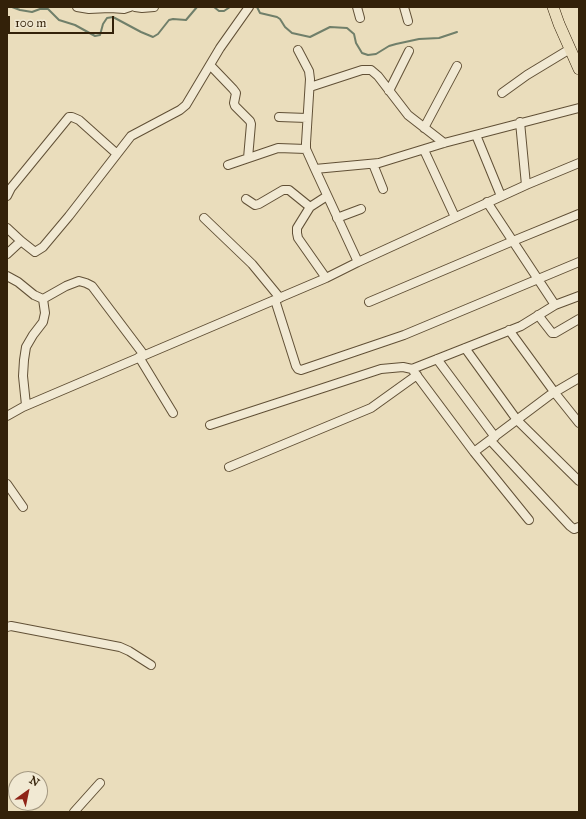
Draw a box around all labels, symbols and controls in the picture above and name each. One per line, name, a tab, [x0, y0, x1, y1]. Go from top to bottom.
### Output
scale bar	[10, 8, 116, 34]
text: 100 m	[15, 16, 46, 30]
north arrow	[8, 771, 48, 811]
text: N	[27, 773, 42, 789]

